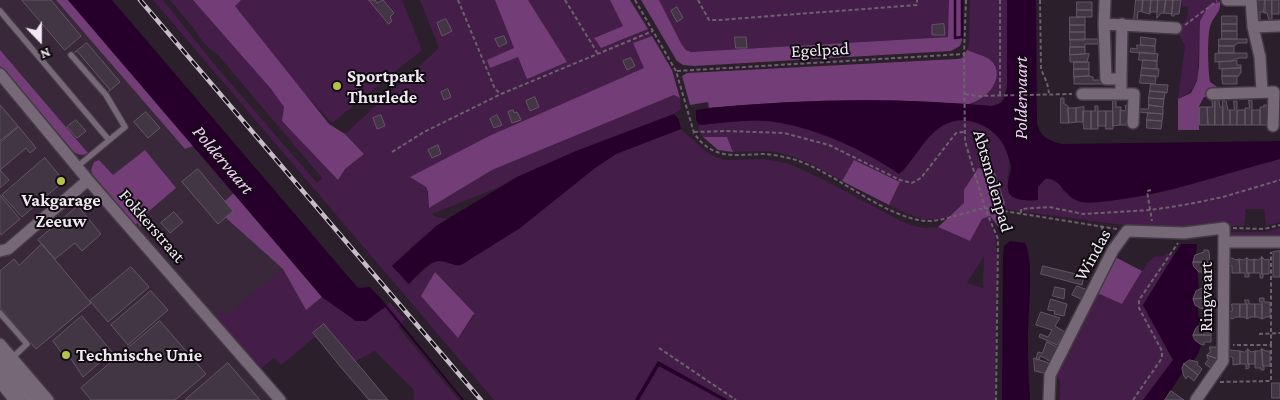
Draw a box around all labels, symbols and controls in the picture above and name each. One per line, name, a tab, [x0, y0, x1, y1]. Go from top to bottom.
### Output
north arrow	[15, 15, 65, 65]
street label: Egelpad	[790, 38, 850, 62]
text: N	[38, 45, 53, 63]
water label: Poldervaart	[1010, 56, 1032, 140]
place label: Sportpark Thurlede	[347, 65, 424, 108]
marker: Sportpark Thurlede	[331, 80, 343, 92]
water label: Poldervaart	[188, 121, 258, 199]
street label: Abtsmolenpad	[968, 127, 1018, 235]
marker: Vakgarage Zeeuw	[55, 175, 67, 187]
street label: Fokkerstraat	[114, 185, 190, 267]
place label: Vakgarage Zeeuw	[21, 189, 101, 232]
street label: Windas	[1070, 225, 1116, 285]
street label: Ringvaart	[1195, 262, 1217, 332]
place label: Technische Unie	[76, 344, 202, 366]
marker: Technische Unie	[60, 349, 72, 361]

